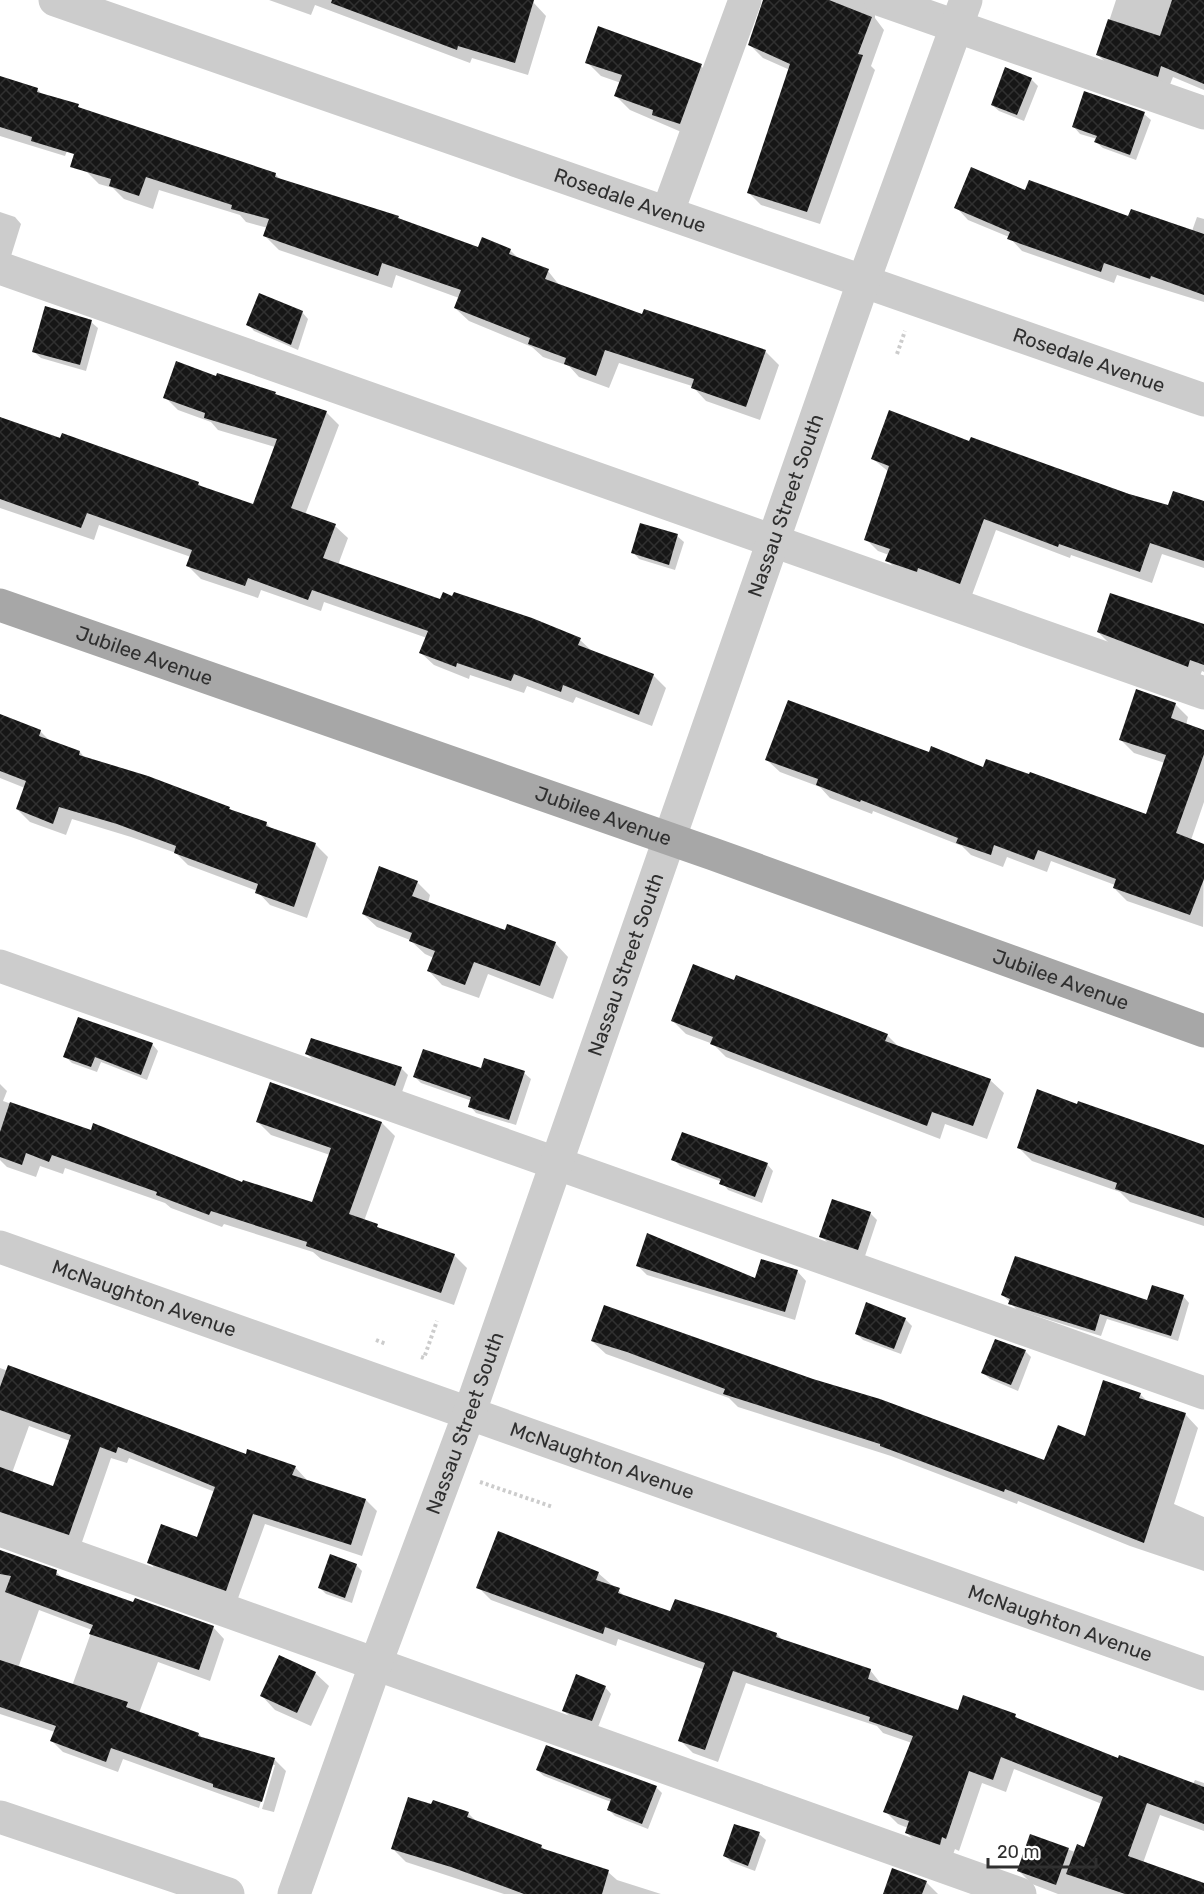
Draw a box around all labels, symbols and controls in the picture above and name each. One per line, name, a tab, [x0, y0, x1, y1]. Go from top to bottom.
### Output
street label: Rosedale Avenue	[551, 163, 709, 238]
street label: Rosedale Avenue	[1010, 322, 1168, 398]
street label: Nassau Street South	[743, 411, 828, 600]
street label: Jubilee Avenue	[73, 621, 216, 690]
street label: Jubilee Avenue	[532, 781, 675, 851]
street label: Nassau Street South	[583, 870, 669, 1059]
street label: Jubilee Avenue	[989, 944, 1132, 1015]
street label: McNaughton Avenue	[49, 1254, 240, 1342]
street label: Nassau Street South	[421, 1329, 509, 1517]
street label: McNaughton Avenue	[507, 1417, 698, 1504]
street label: McNaughton Avenue	[965, 1579, 1156, 1667]
scale bar	[988, 1831, 1096, 1869]
text: 20 m	[997, 1841, 1039, 1863]

